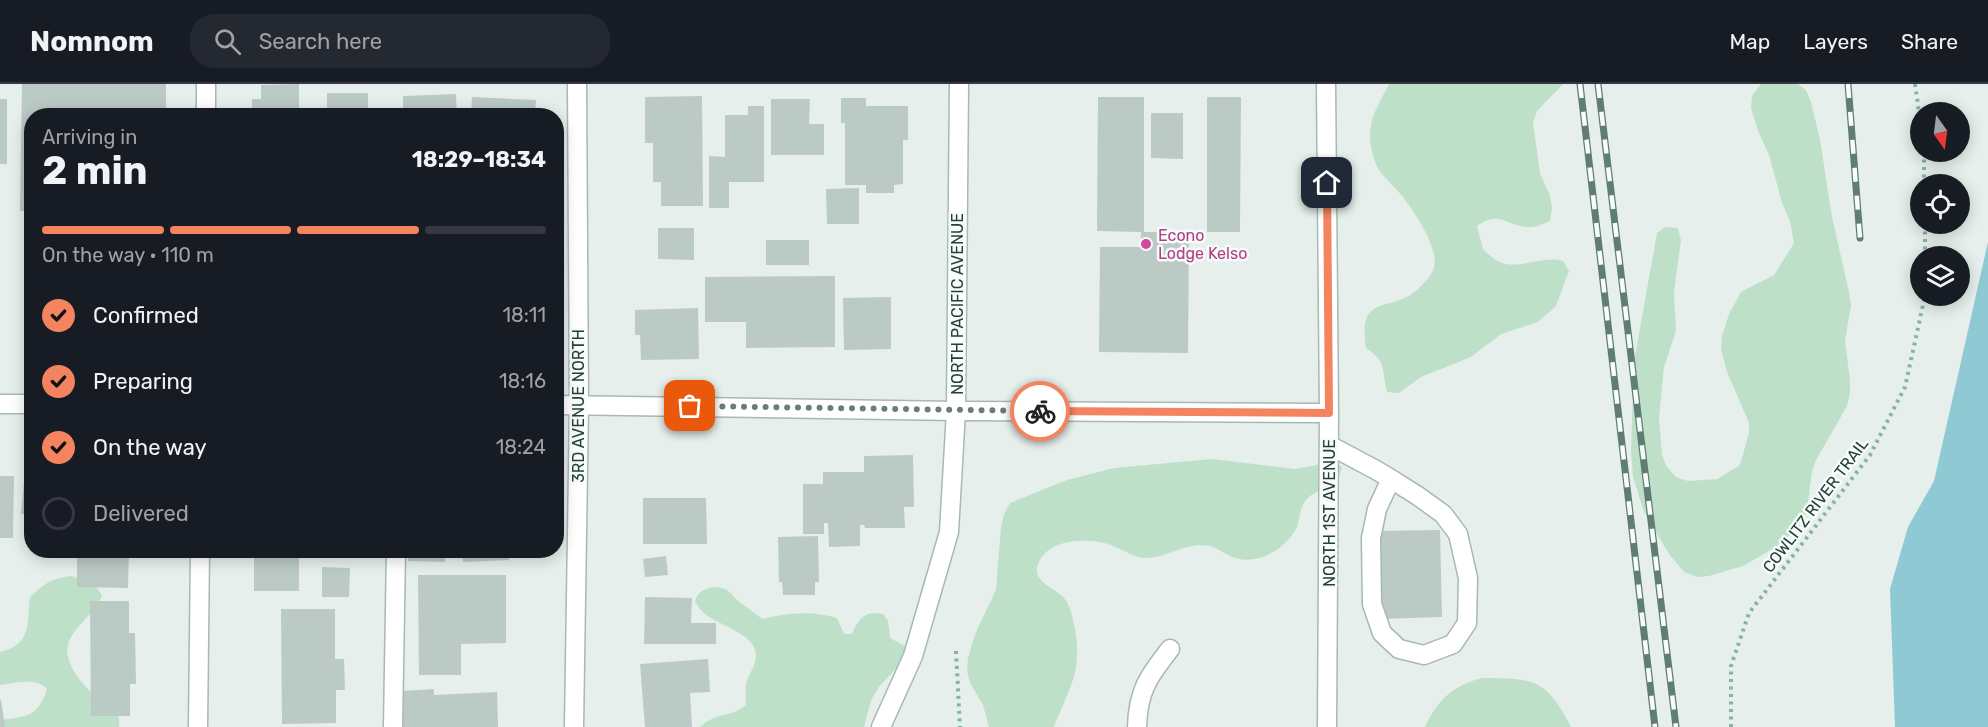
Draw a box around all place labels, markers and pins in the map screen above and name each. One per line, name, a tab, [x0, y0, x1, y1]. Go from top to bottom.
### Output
pin	[1301, 157, 1352, 208]
place label: Econo Lodge Kelso	[1158, 226, 1247, 263]
marker: Econo Lodge Kelso	[1139, 237, 1153, 251]
pin	[664, 380, 715, 431]

